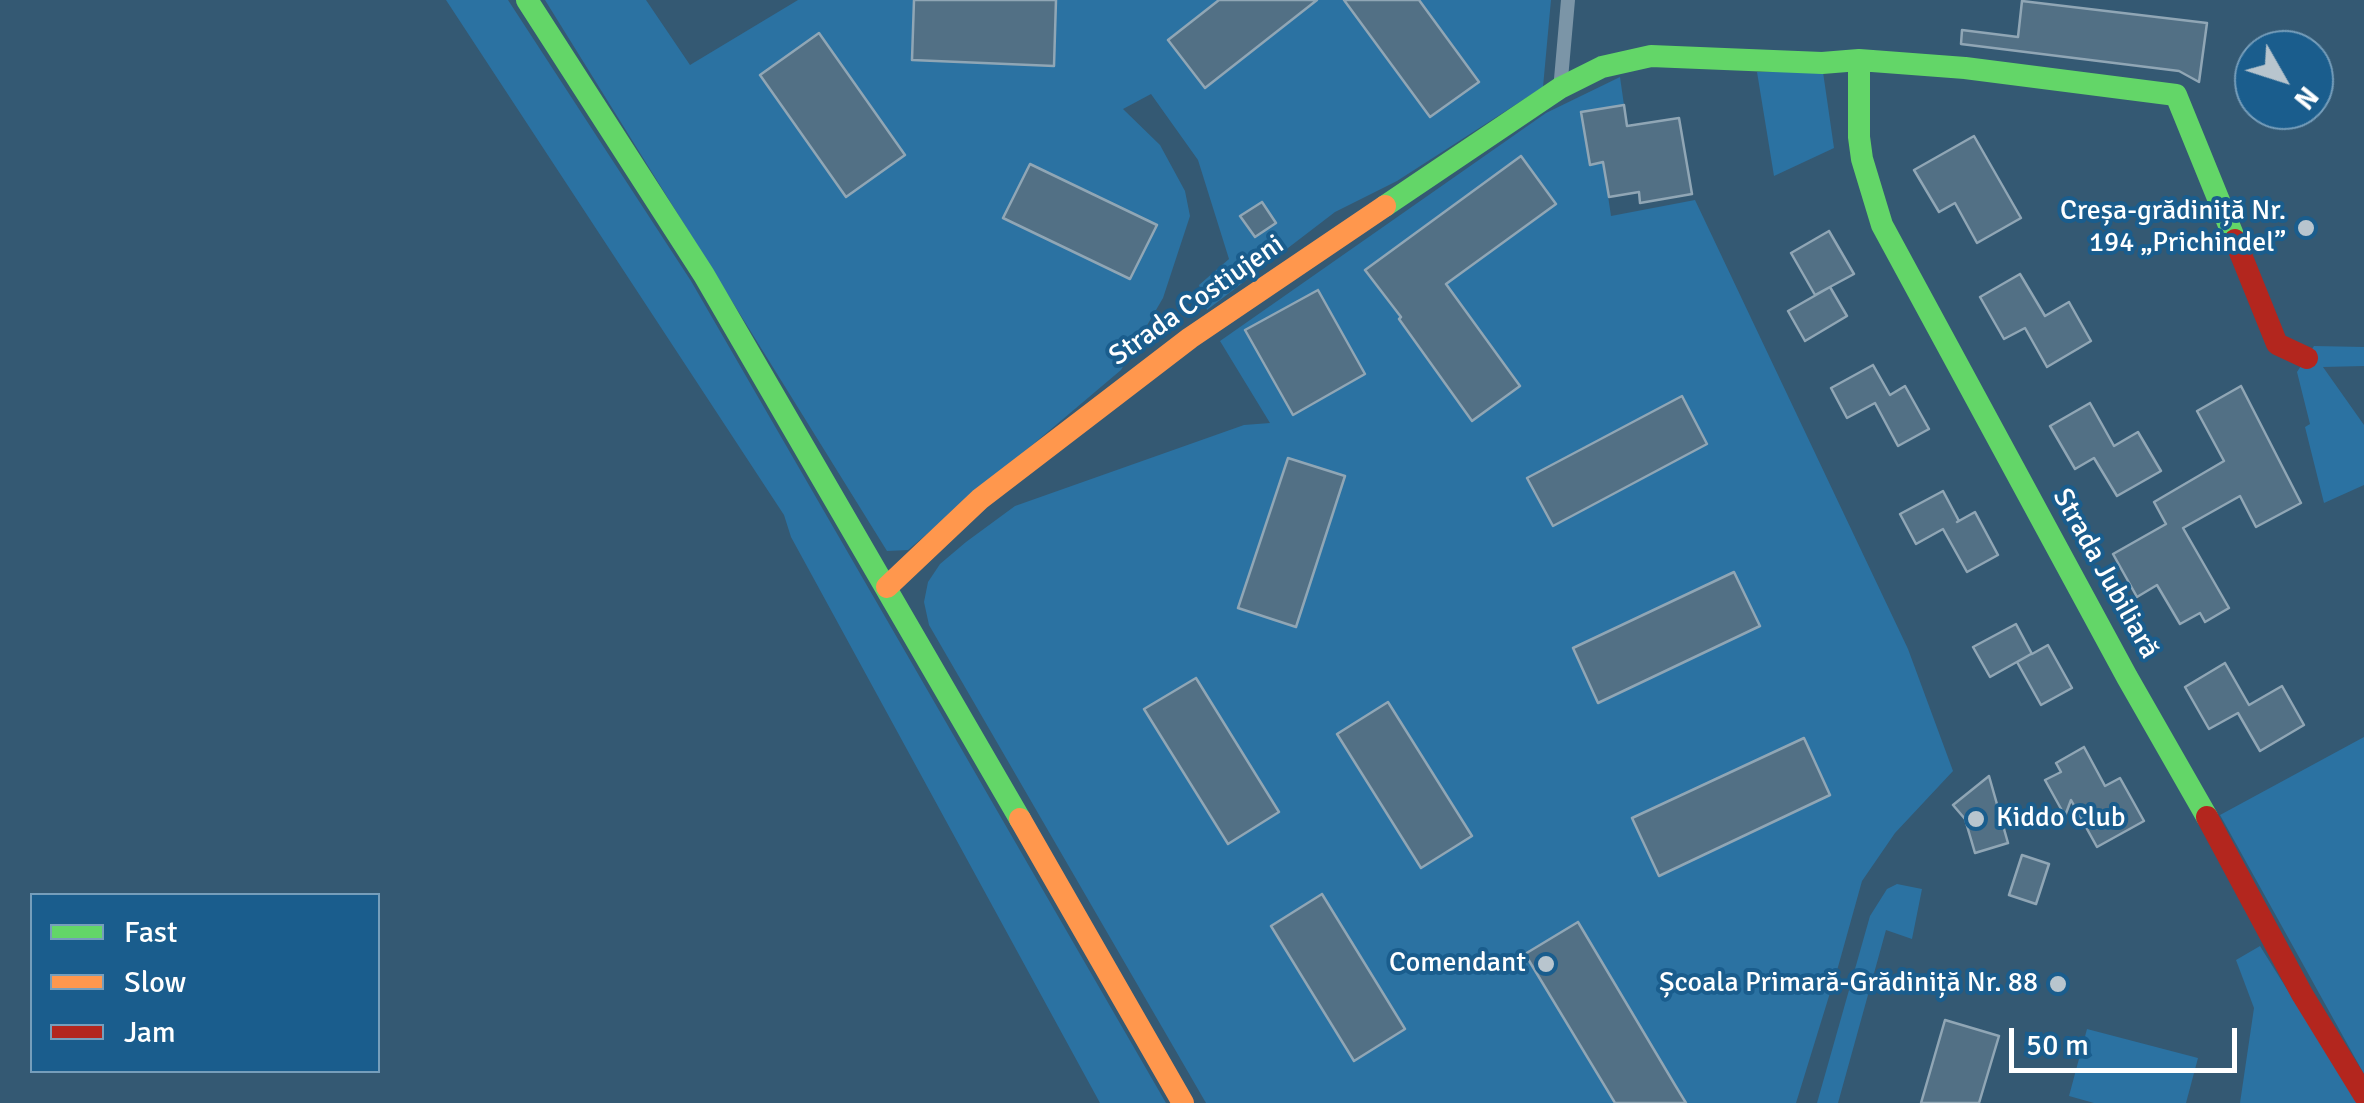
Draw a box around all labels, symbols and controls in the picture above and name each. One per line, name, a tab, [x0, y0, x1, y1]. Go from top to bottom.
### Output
north arrow	[2234, 30, 2334, 130]
text: N	[2286, 79, 2325, 116]
place label: Creșa-grădiniță Nr. 194 „Prichindel”	[2060, 195, 2286, 261]
marker: Creșa-grădiniță Nr. 194 „Prichindel”	[2295, 217, 2317, 239]
street label: Strada Costiujeni	[1103, 228, 1291, 374]
street label: Strada Jubiliară	[2044, 483, 2166, 665]
place label: Kiddo Club	[1996, 802, 2126, 836]
marker: Kiddo Club	[1965, 808, 1987, 830]
legend	[30, 893, 380, 1073]
text: Fast	[124, 914, 177, 951]
place label: Comendant	[1389, 947, 1526, 981]
marker: Comendant	[1535, 953, 1557, 975]
text: Slow	[124, 964, 186, 1001]
place label: Școala Primară-Grădiniță Nr. 88	[1659, 967, 2038, 1001]
marker: Școala Primară-Grădiniță Nr. 88	[2047, 973, 2069, 995]
scale bar	[2014, 1008, 2242, 1070]
text: Jam	[124, 1014, 176, 1051]
text: 50 m	[2026, 1027, 2089, 1064]

